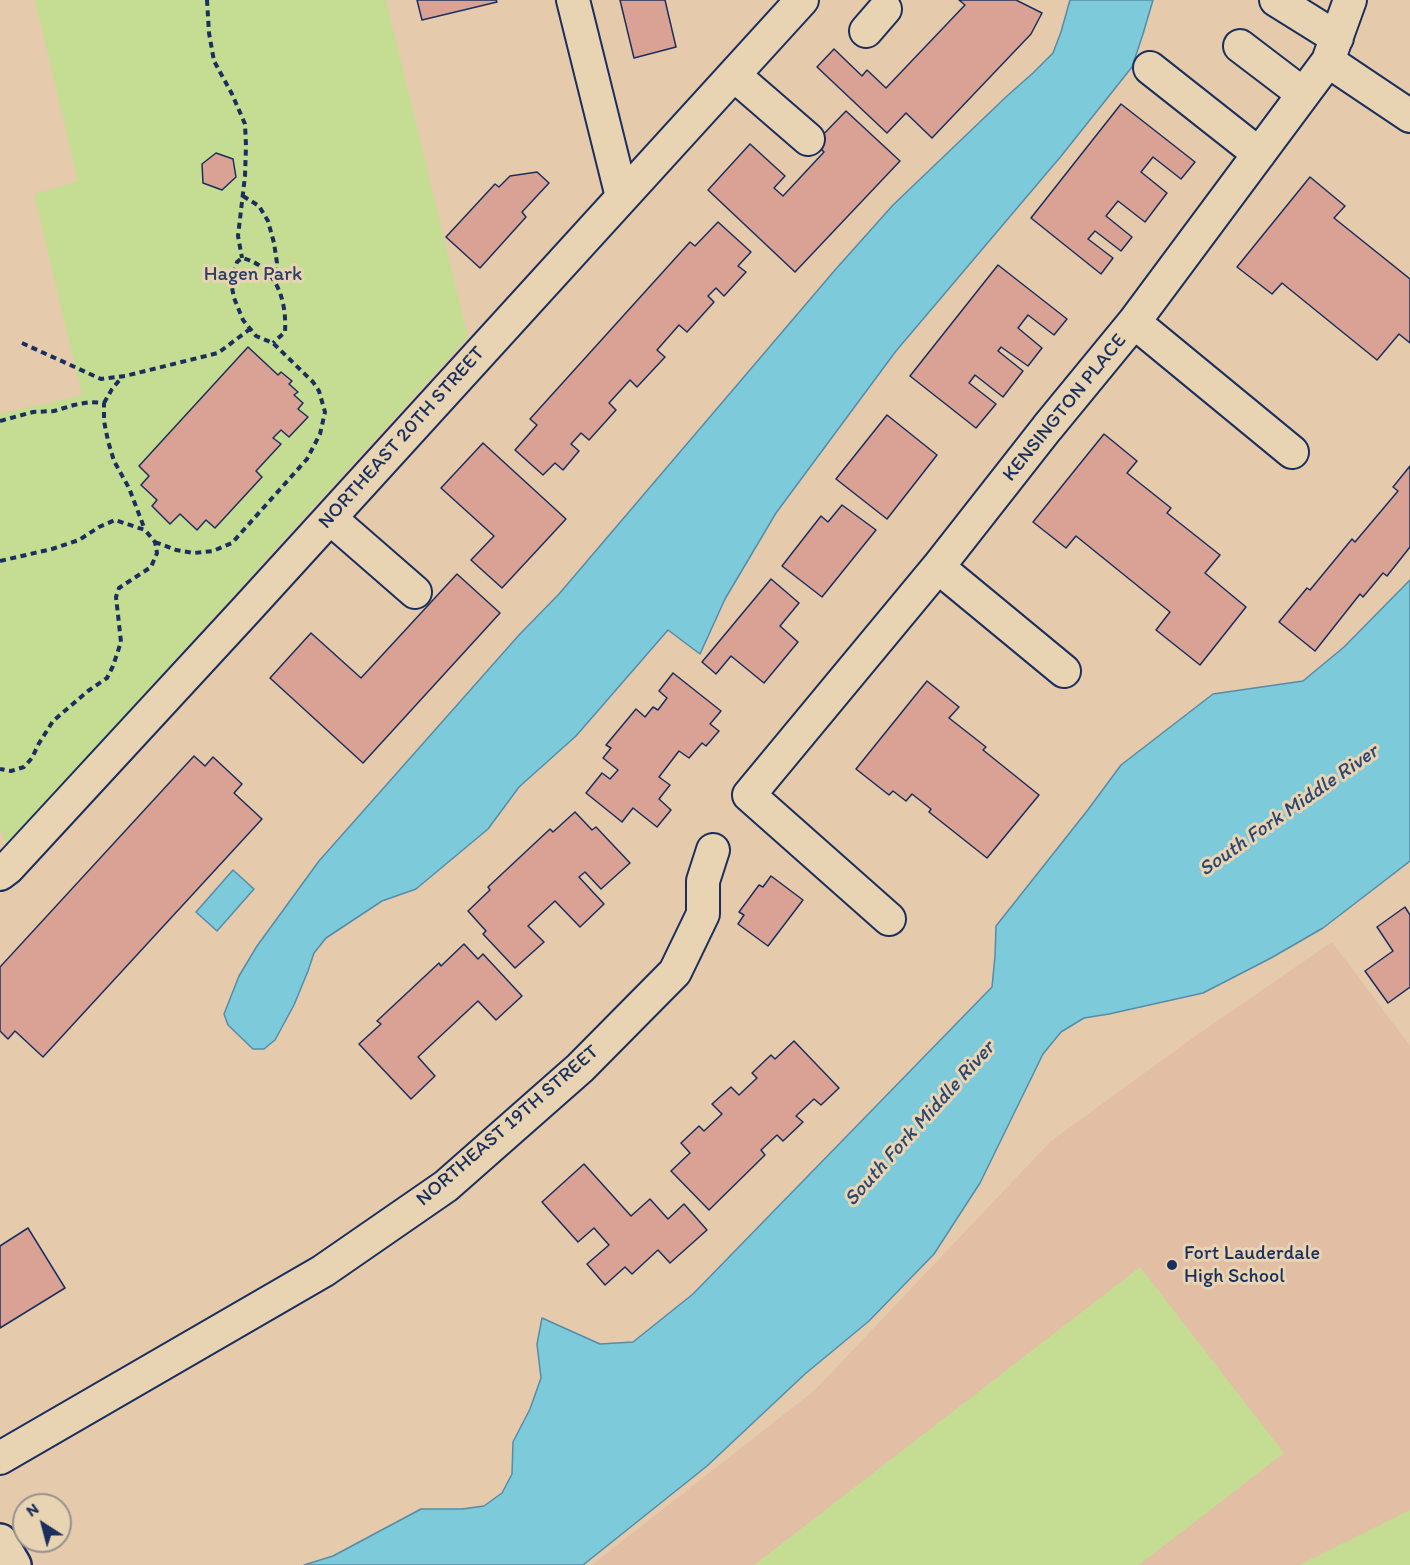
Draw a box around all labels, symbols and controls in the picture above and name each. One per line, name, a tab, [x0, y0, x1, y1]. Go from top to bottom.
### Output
park label: Hagen Park	[204, 263, 302, 287]
street label: KENSINGTON PLACE	[998, 329, 1132, 487]
street label: NORTHEAST 20TH STREET	[314, 342, 490, 534]
water label: South Fork Middle River	[1195, 740, 1383, 882]
water label: South Fork Middle River	[839, 1036, 1001, 1212]
street label: NORTHEAST 19TH STREET	[412, 1040, 604, 1212]
place label: Fort Lauderdale High School	[1184, 1242, 1320, 1289]
marker: Fort Lauderdale High School	[1165, 1258, 1179, 1272]
north arrow	[12, 1493, 72, 1553]
text: N	[22, 1499, 42, 1521]

